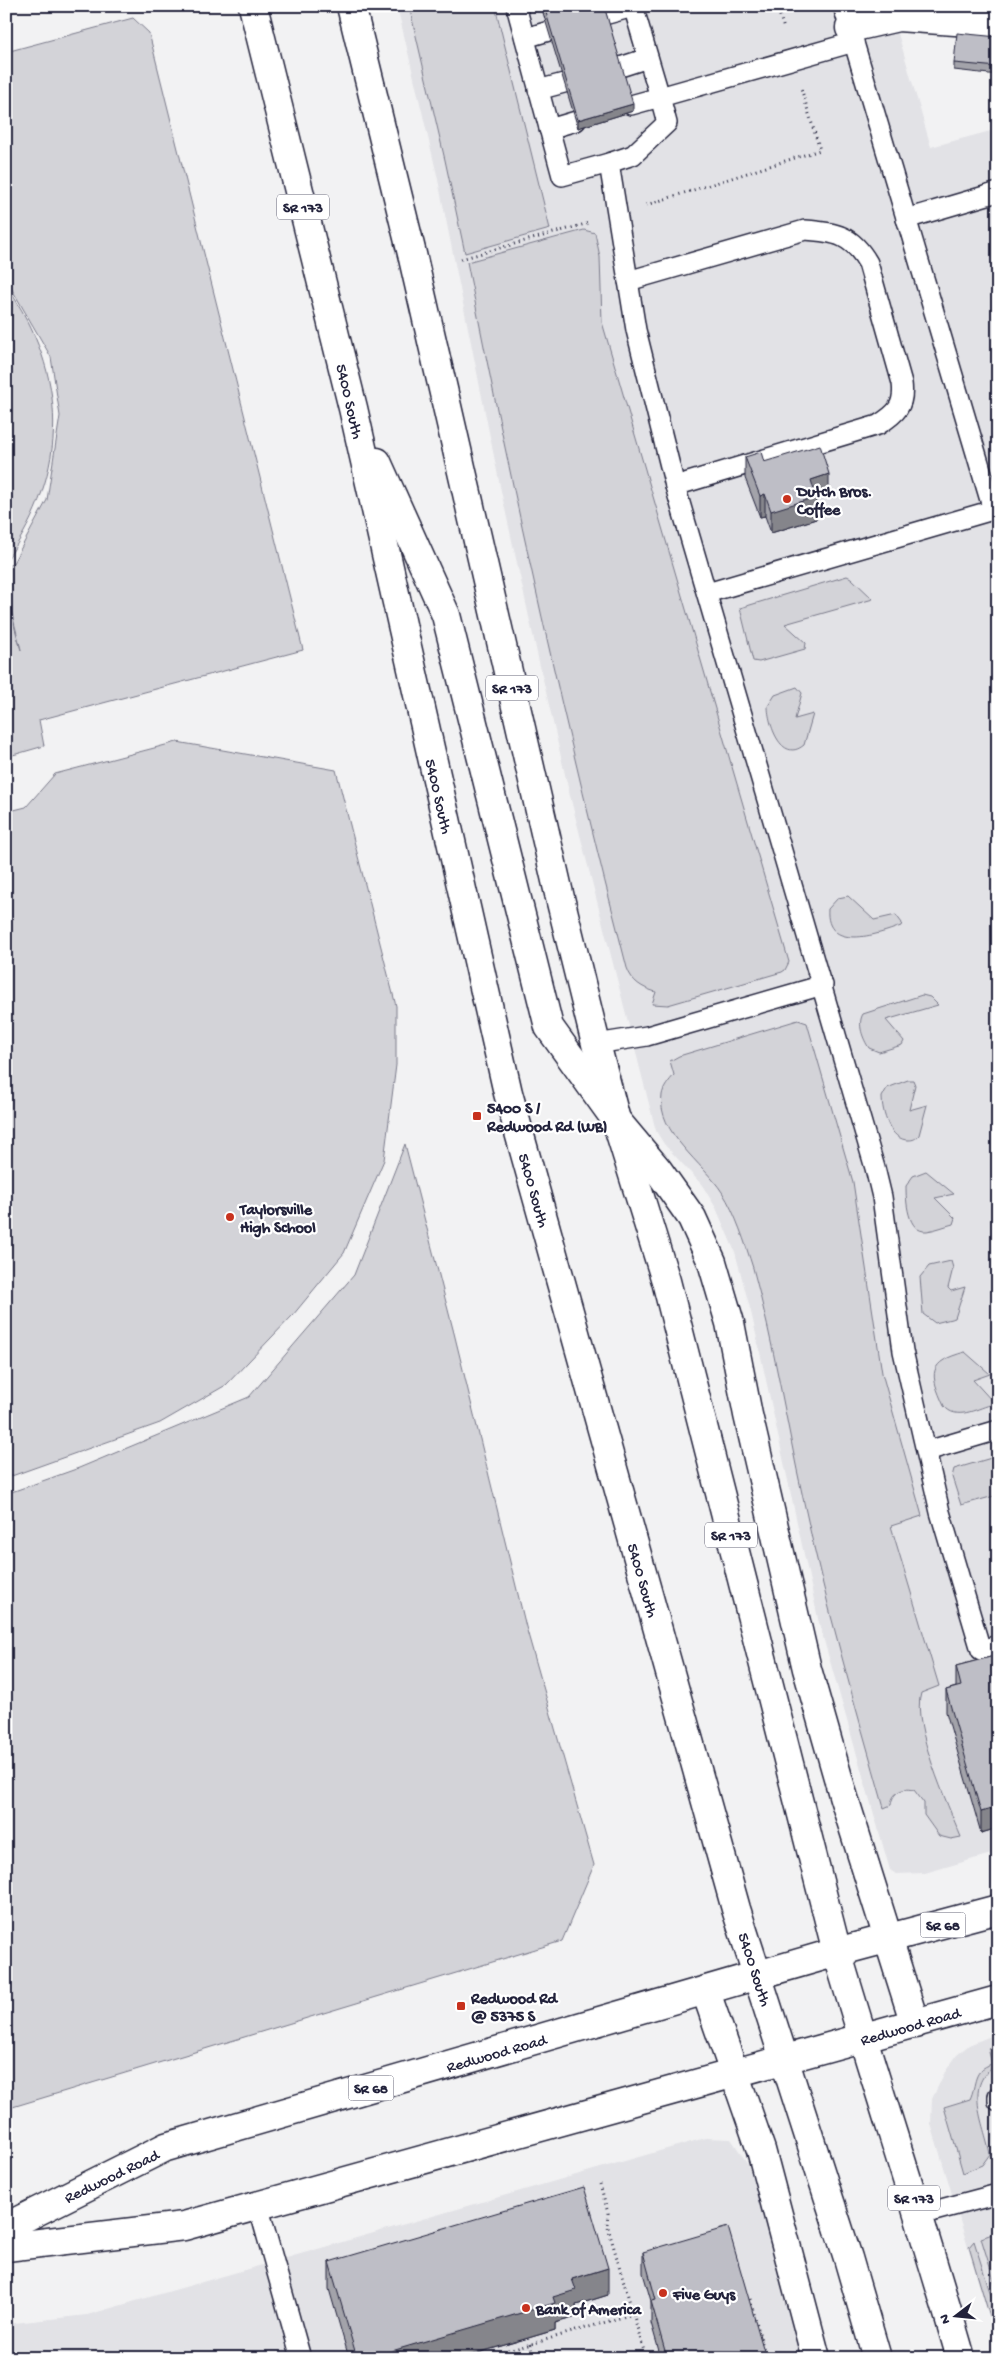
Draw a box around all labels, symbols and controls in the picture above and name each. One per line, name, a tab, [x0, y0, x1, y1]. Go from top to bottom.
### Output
road number: SR 173	[277, 194, 329, 220]
street label: 5400 South	[330, 362, 366, 441]
place label: Dutch Bros. Coffee	[795, 484, 872, 521]
marker: Dutch Bros. Coffee	[781, 493, 793, 505]
road number: SR 173	[486, 676, 538, 700]
street label: 5400 South	[419, 757, 455, 836]
place label: 5400 S / Redwood Rd (WB)	[486, 1101, 608, 1138]
marker: 5400 S / Redwood Rd (WB)	[471, 1110, 483, 1122]
street label: 5400 South	[512, 1152, 551, 1231]
place label: Taylorsville High School	[238, 1202, 316, 1239]
marker: Taylorsville High School	[224, 1211, 236, 1223]
road number: SR 173	[705, 1522, 757, 1548]
street label: 5400 South	[621, 1542, 660, 1621]
road number: SR 68	[920, 1912, 966, 1938]
street label: 5400 South	[732, 1931, 774, 2010]
place label: Redwood Rd @ 5375 S	[470, 1991, 559, 2028]
marker: Redwood Rd @ 5375 S	[455, 2000, 467, 2012]
street label: Redwood Road	[859, 2005, 965, 2052]
street label: Redwood Road	[445, 2032, 551, 2079]
road number: SR 68	[348, 2076, 394, 2100]
street label: Redwood Road	[62, 2146, 165, 2209]
road number: SR 173	[888, 2186, 940, 2210]
marker: Five Guys	[657, 2287, 669, 2299]
place label: Five Guys	[672, 2287, 736, 2306]
north arrow	[932, 2292, 982, 2342]
place label: Bank of America	[535, 2301, 642, 2321]
marker: Bank of America	[520, 2302, 532, 2314]
text: N	[936, 2312, 955, 2326]

